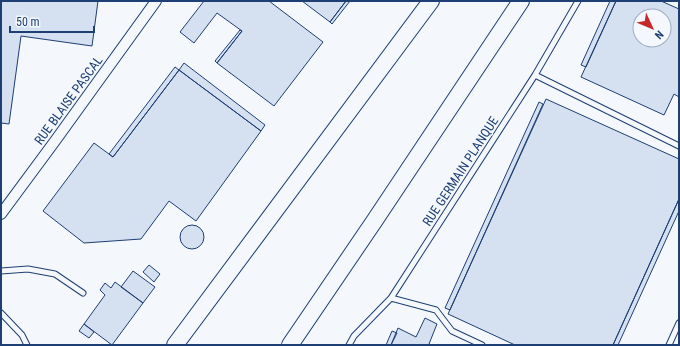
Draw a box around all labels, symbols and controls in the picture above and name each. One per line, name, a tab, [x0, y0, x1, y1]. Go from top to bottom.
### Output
scale bar	[10, 8, 94, 34]
north arrow	[632, 8, 672, 48]
text: 50 m	[16, 15, 40, 29]
text: N	[652, 28, 666, 42]
street label: RUE BLAISE PASCAL	[31, 53, 106, 147]
street label: RUE GERMAIN PLANQUE	[420, 114, 501, 229]

